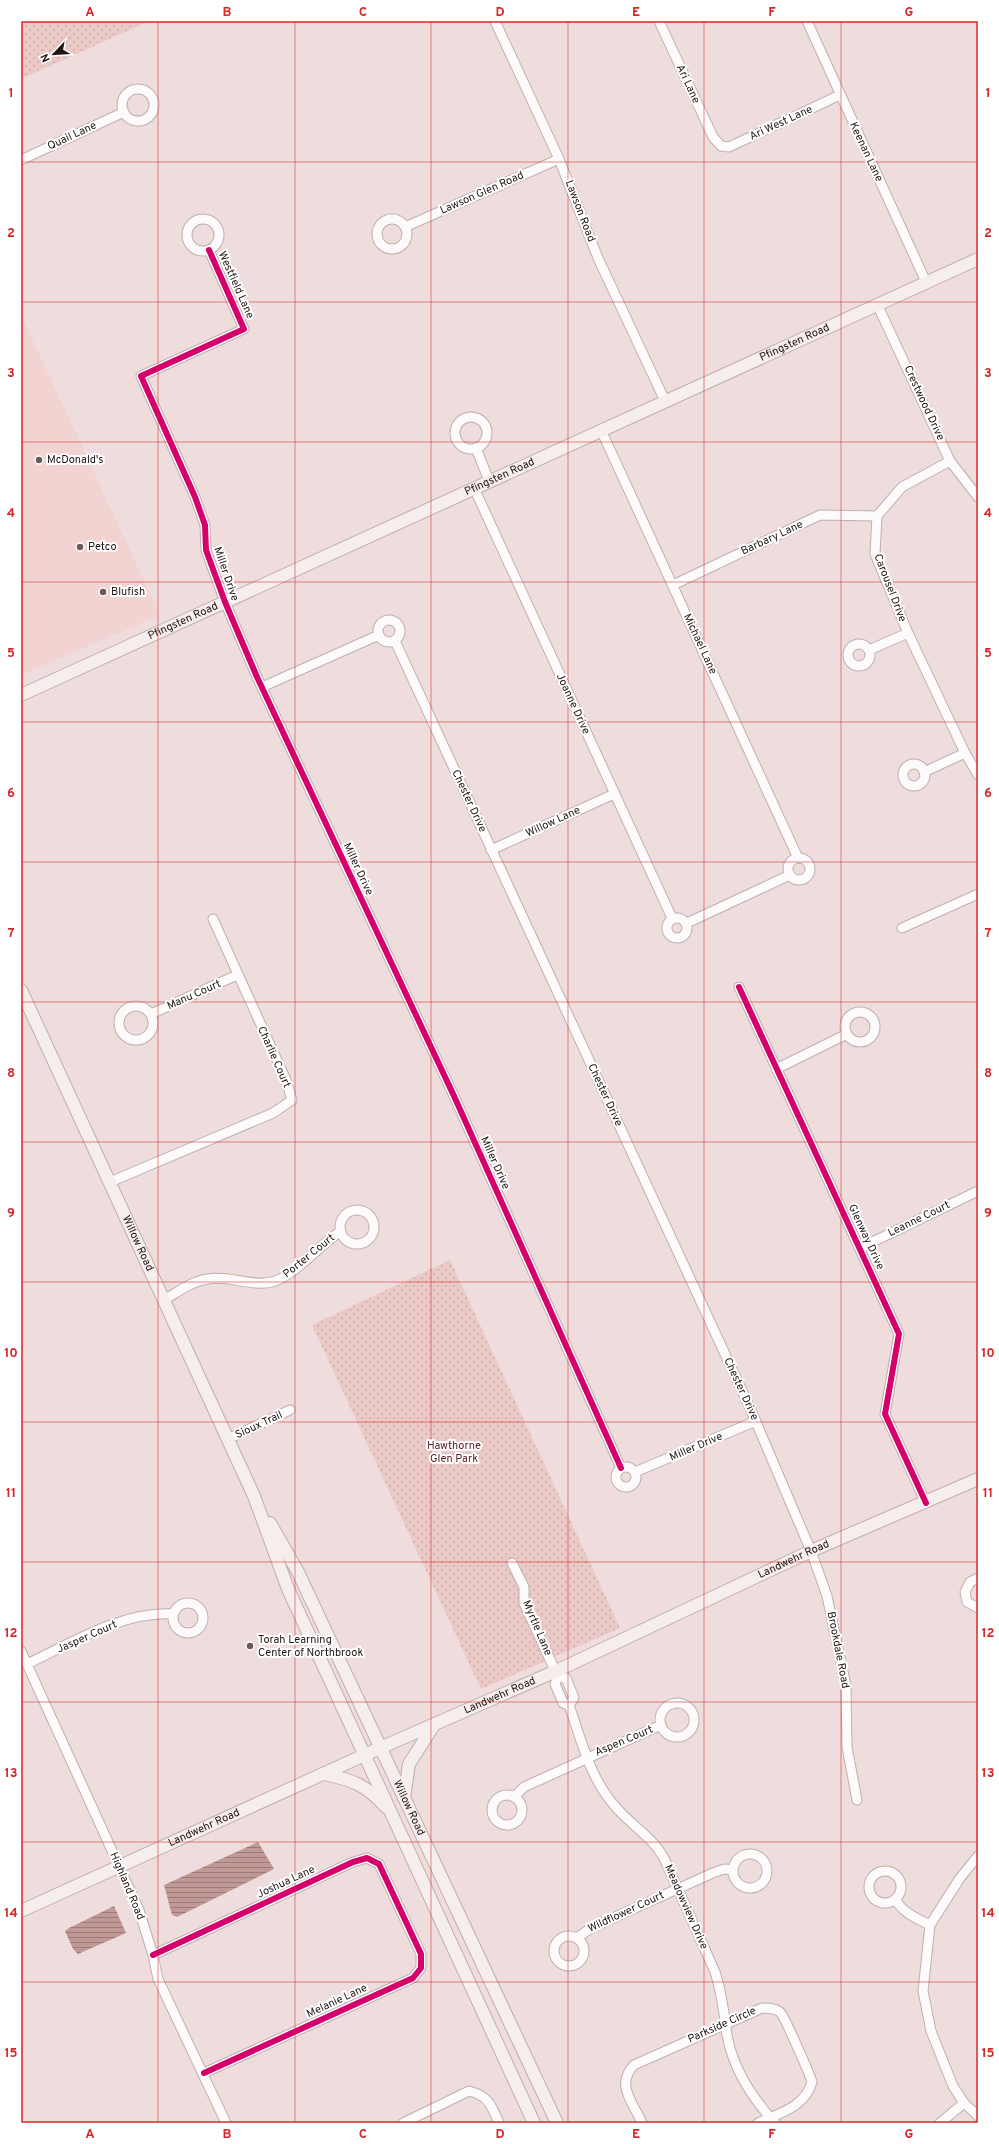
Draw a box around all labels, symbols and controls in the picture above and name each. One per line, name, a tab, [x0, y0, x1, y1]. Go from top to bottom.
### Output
text: A	[85, 5, 95, 21]
text: B	[223, 5, 232, 21]
text: C	[359, 5, 367, 21]
text: D	[495, 5, 505, 21]
text: E	[632, 5, 640, 21]
text: F	[768, 5, 776, 21]
text: G	[905, 5, 914, 21]
north arrow	[34, 34, 74, 74]
text: N	[38, 51, 54, 64]
street label: Ari Lane	[673, 62, 703, 106]
text: 1	[8, 86, 14, 102]
text: 1	[985, 86, 991, 102]
street label: Ari West Lane	[747, 102, 815, 144]
street label: Quail Lane	[45, 118, 99, 153]
street label: Keenan Lane	[846, 120, 886, 184]
street label: Lawson Glen Road	[438, 168, 526, 218]
street label: Lawson Road	[562, 178, 598, 244]
text: 2	[7, 226, 15, 242]
text: 2	[984, 226, 992, 242]
street label: Westfield Lane	[215, 249, 257, 321]
street label: Pfingsten Road	[757, 321, 832, 365]
street label: Crestwood Drive	[901, 363, 948, 443]
text: 3	[7, 366, 15, 382]
text: 3	[984, 366, 992, 382]
place label: McDonald's	[47, 453, 103, 467]
marker: McDonald's	[34, 455, 44, 465]
street label: Pfingsten Road	[462, 455, 537, 499]
text: 4	[7, 506, 15, 522]
text: 4	[984, 506, 992, 522]
street label: Barbary Lane	[739, 517, 805, 558]
place label: Petco	[88, 540, 117, 554]
marker: Petco	[75, 542, 85, 552]
street label: Miller Drive	[210, 545, 242, 603]
street label: Carousel Drive	[871, 552, 909, 624]
place label: Blufish	[111, 585, 145, 599]
marker: Blufish	[98, 587, 108, 597]
street label: Pfingsten Road	[146, 599, 220, 643]
street label: Michael Lane	[680, 612, 720, 677]
text: 5	[7, 646, 15, 662]
text: 5	[984, 646, 992, 662]
street label: Joanne Drive	[553, 671, 593, 737]
street label: Chester Drive	[448, 768, 490, 835]
text: 6	[7, 786, 15, 802]
text: 6	[984, 786, 992, 802]
street label: Willow Lane	[523, 803, 583, 841]
street label: Miller Drive	[340, 841, 376, 898]
text: 7	[8, 926, 15, 942]
text: 7	[985, 926, 992, 942]
street label: Manu Court	[165, 977, 223, 1013]
street label: Charlie Court	[254, 1024, 294, 1090]
street label: Chester Drive	[584, 1062, 626, 1129]
text: 8	[7, 1066, 15, 1082]
text: 8	[984, 1066, 992, 1082]
street label: Miller Drive	[477, 1134, 513, 1192]
street label: Leanne Court	[886, 1198, 952, 1240]
street label: Glenway Drive	[845, 1202, 887, 1272]
text: 9	[7, 1206, 15, 1222]
text: 9	[984, 1206, 992, 1222]
street label: Willow Road	[119, 1213, 157, 1274]
street label: Porter Court	[280, 1231, 338, 1281]
text: 10	[4, 1346, 18, 1362]
text: 10	[981, 1346, 995, 1362]
street label: Chester Drive	[720, 1356, 762, 1423]
street label: Sioux Trail	[233, 1408, 285, 1442]
street label: Miller Drive	[667, 1430, 725, 1464]
park label: Hawthorne Glen Park	[427, 1439, 481, 1466]
text: 11	[6, 1486, 16, 1502]
text: 11	[983, 1486, 993, 1502]
street label: Landwehr Road	[756, 1537, 832, 1582]
street label: Myrtle Lane	[519, 1598, 555, 1658]
street label: Brookdale Road	[824, 1610, 852, 1690]
street label: Jasper Court	[55, 1618, 119, 1656]
text: 12	[4, 1626, 18, 1642]
text: 12	[981, 1626, 995, 1642]
place label: Torah Learning Center of Northbrook	[258, 1633, 364, 1660]
marker: Torah Learning Center of Northbrook	[245, 1641, 255, 1651]
street label: Landwehr Road	[462, 1674, 538, 1717]
street label: Aspen Court	[593, 1722, 655, 1760]
text: 13	[5, 1766, 18, 1782]
text: 13	[982, 1766, 995, 1782]
street label: Willow Road	[390, 1778, 428, 1838]
street label: Landwehr Road	[166, 1806, 242, 1850]
street label: Highland Road	[106, 1850, 148, 1922]
street label: Joshua Lane	[255, 1862, 317, 1902]
street label: Meadowview Drive	[661, 1862, 711, 1952]
street label: Wildflower Court	[586, 1888, 666, 1936]
text: 14	[4, 1906, 18, 1922]
text: 14	[981, 1906, 995, 1922]
street label: Melanie Lane	[304, 1981, 370, 2021]
street label: Parkside Circle	[686, 2004, 758, 2046]
text: 15	[4, 2046, 18, 2062]
text: 15	[981, 2046, 995, 2062]
text: A	[85, 2127, 95, 2143]
text: B	[223, 2127, 232, 2143]
text: C	[359, 2127, 367, 2143]
text: D	[495, 2127, 505, 2143]
text: E	[632, 2127, 640, 2143]
text: F	[768, 2127, 776, 2143]
text: G	[905, 2127, 914, 2143]

